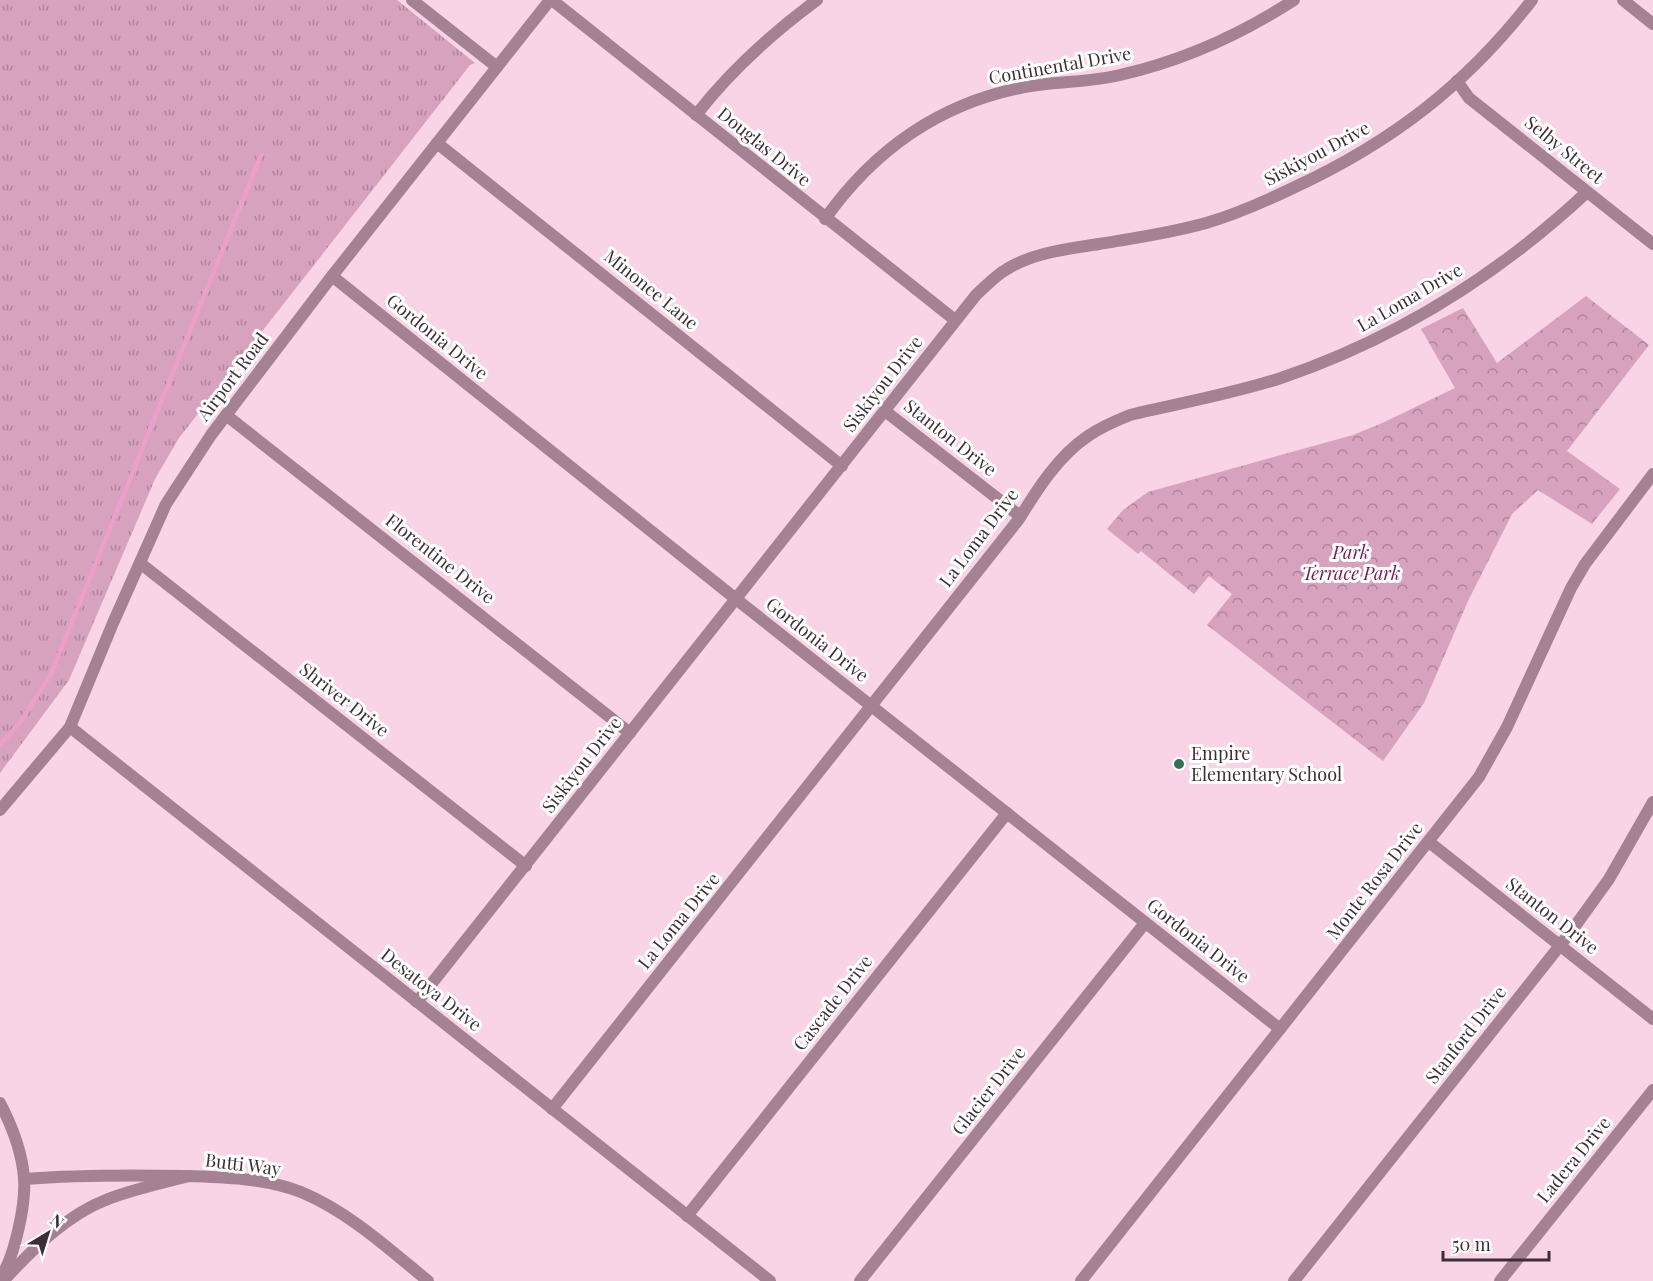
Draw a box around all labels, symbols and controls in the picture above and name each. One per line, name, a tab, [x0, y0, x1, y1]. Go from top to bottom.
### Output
street label: Continental Drive	[987, 41, 1133, 89]
street label: Douglas Drive	[713, 101, 816, 191]
street label: Selby Street	[1520, 110, 1610, 189]
street label: Siskiyou Drive	[1260, 115, 1373, 191]
street label: Minonee Lane	[600, 244, 704, 335]
street label: La Loma Drive	[1353, 257, 1466, 337]
street label: Gordonia Drive	[382, 288, 493, 385]
street label: Airport Road	[191, 327, 274, 426]
street label: Siskiyou Drive	[837, 330, 927, 436]
street label: Stanton Drive	[899, 393, 1002, 481]
street label: La Loma Drive	[933, 483, 1023, 592]
street label: Florentine Drive	[381, 508, 500, 608]
park label: Park Terrace Park	[1302, 540, 1400, 585]
street label: Gordonia Drive	[761, 592, 874, 687]
street label: Shriver Drive	[295, 657, 394, 742]
street label: Siskiyou Drive	[536, 711, 626, 817]
place label: Empire Elementary School	[1191, 741, 1342, 786]
marker: Empire Elementary School	[1172, 757, 1186, 771]
street label: Monte Rosa Drive	[1321, 817, 1428, 944]
street label: La Loma Drive	[632, 867, 725, 974]
street label: Stanton Drive	[1501, 871, 1604, 959]
street label: Gordonia Drive	[1142, 893, 1255, 988]
street label: Desatoya Drive	[376, 942, 487, 1036]
street label: Cascade Drive	[787, 950, 877, 1055]
street label: Stanford Drive	[1419, 981, 1511, 1088]
street label: Glacier Drive	[946, 1041, 1030, 1140]
street label: Ladera Drive	[1531, 1111, 1615, 1207]
street label: Butti Way	[204, 1147, 282, 1181]
north arrow	[18, 1203, 78, 1263]
text: N	[47, 1209, 69, 1233]
scale bar	[1443, 1224, 1550, 1262]
text: 50 m	[1452, 1232, 1491, 1256]

